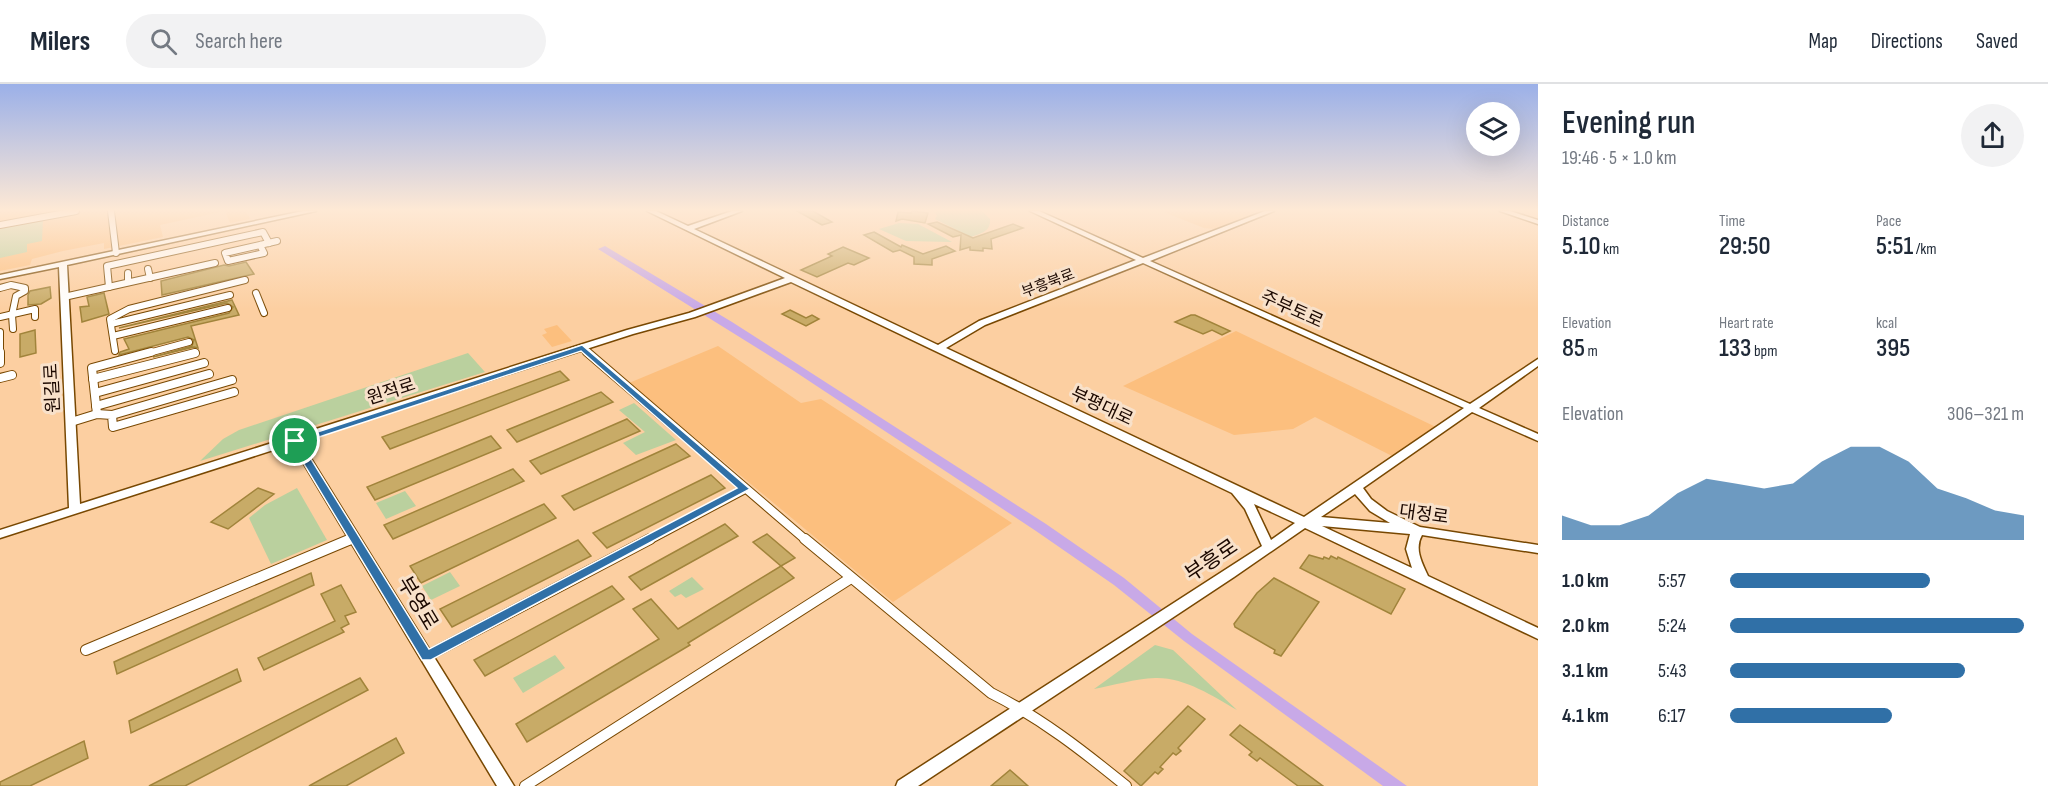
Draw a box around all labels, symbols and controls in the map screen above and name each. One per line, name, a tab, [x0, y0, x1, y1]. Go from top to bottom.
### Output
search box	[126, 14, 546, 68]
text: Milers	[30, 25, 90, 58]
icon: search	[147, 25, 180, 58]
text: Search here	[195, 28, 283, 55]
text: Map	[1808, 29, 1838, 54]
text: Directions	[1871, 29, 1943, 54]
text: Saved	[1976, 29, 2018, 54]
map controls	[1466, 102, 1520, 156]
button: layers	[1466, 102, 1520, 156]
text: Evening run	[1562, 103, 1696, 143]
button: share	[1961, 104, 2024, 167]
text: 19:46 · 5 × 1.0 km	[1562, 146, 1677, 170]
text: Distance	[1562, 212, 1609, 231]
text: Time	[1719, 212, 1745, 231]
text: Pace	[1876, 212, 1901, 231]
text: 5.10	[1562, 231, 1600, 262]
text: 29:50	[1719, 231, 1771, 262]
text: 5:51	[1876, 231, 1913, 262]
text: km	[1600, 240, 1619, 259]
text: /km	[1913, 240, 1937, 259]
street label: 부흥북로	[1019, 265, 1077, 302]
street label: 주부토로	[1257, 286, 1326, 333]
text: Elevation	[1562, 314, 1611, 333]
text: Heart rate	[1719, 314, 1774, 333]
text: kcal	[1876, 314, 1897, 333]
text: 85	[1562, 333, 1585, 364]
text: 133	[1719, 333, 1751, 364]
text: 395	[1876, 333, 1910, 364]
text: m	[1585, 342, 1598, 361]
text: bpm	[1751, 342, 1778, 361]
street label: 원길로	[41, 363, 64, 413]
street label: 원적로	[364, 374, 418, 409]
street label: 부평대로	[1067, 383, 1136, 430]
text: Elevation	[1562, 402, 1624, 426]
text: 306–321 m	[1947, 402, 2024, 426]
pin	[269, 415, 320, 466]
icon: arrive	[278, 424, 311, 457]
street label: 대정로	[1398, 501, 1450, 528]
street label: 부흥로	[1180, 534, 1242, 587]
text: 1.0 km	[1562, 569, 1609, 593]
text: 5:57	[1658, 569, 1686, 593]
street label: 부영로	[392, 572, 443, 635]
text: 2.0 km	[1562, 614, 1609, 638]
text: 5:24	[1658, 614, 1686, 638]
text: 3.1 km	[1562, 659, 1608, 683]
text: 5:43	[1658, 659, 1687, 683]
text: 4.1 km	[1562, 704, 1609, 728]
text: 6:17	[1658, 704, 1686, 728]

